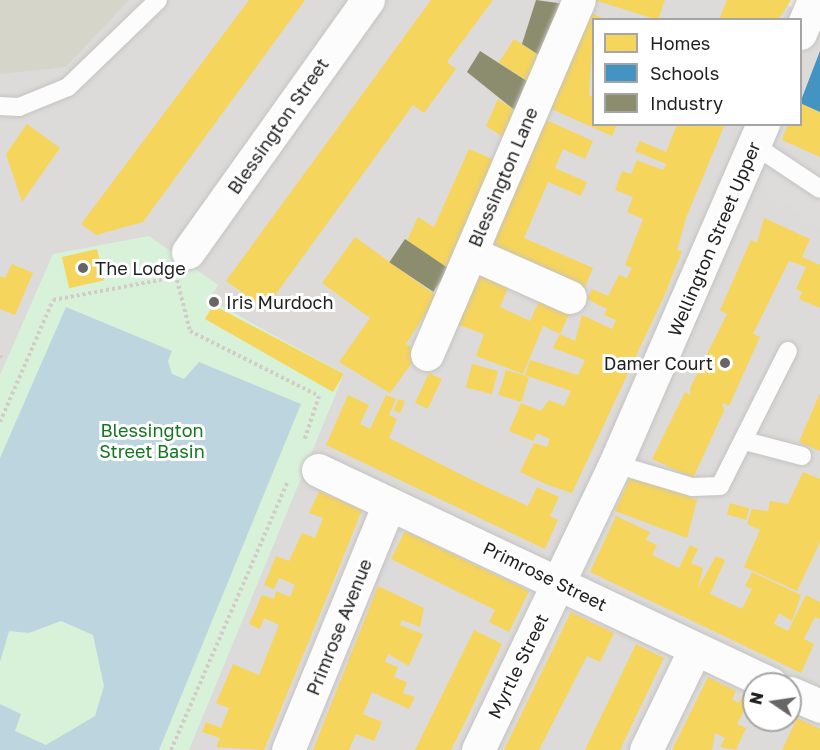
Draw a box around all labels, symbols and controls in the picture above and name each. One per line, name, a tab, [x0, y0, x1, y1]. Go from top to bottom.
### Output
legend	[592, 18, 802, 126]
text: Homes	[650, 32, 710, 54]
street label: Blessington Street	[223, 54, 333, 198]
text: Schools	[650, 62, 719, 84]
text: Industry	[650, 92, 723, 114]
street label: Blessington Lane	[464, 104, 542, 250]
street label: Wellington Street Upper	[663, 138, 765, 340]
place label: The Lodge	[95, 257, 186, 279]
marker: The Lodge	[76, 261, 90, 275]
place label: Iris Murdoch	[226, 291, 333, 313]
marker: Iris Murdoch	[207, 295, 221, 309]
place label: Damer Court	[604, 352, 713, 374]
marker: Damer Court	[718, 356, 732, 370]
park label: Blessington Street Basin	[99, 420, 205, 462]
street label: Primrose Street	[480, 537, 610, 615]
street label: Primrose Avenue	[302, 556, 376, 698]
street label: Myrtle Street	[483, 610, 553, 722]
north arrow	[742, 672, 802, 732]
text: N	[745, 690, 768, 707]

